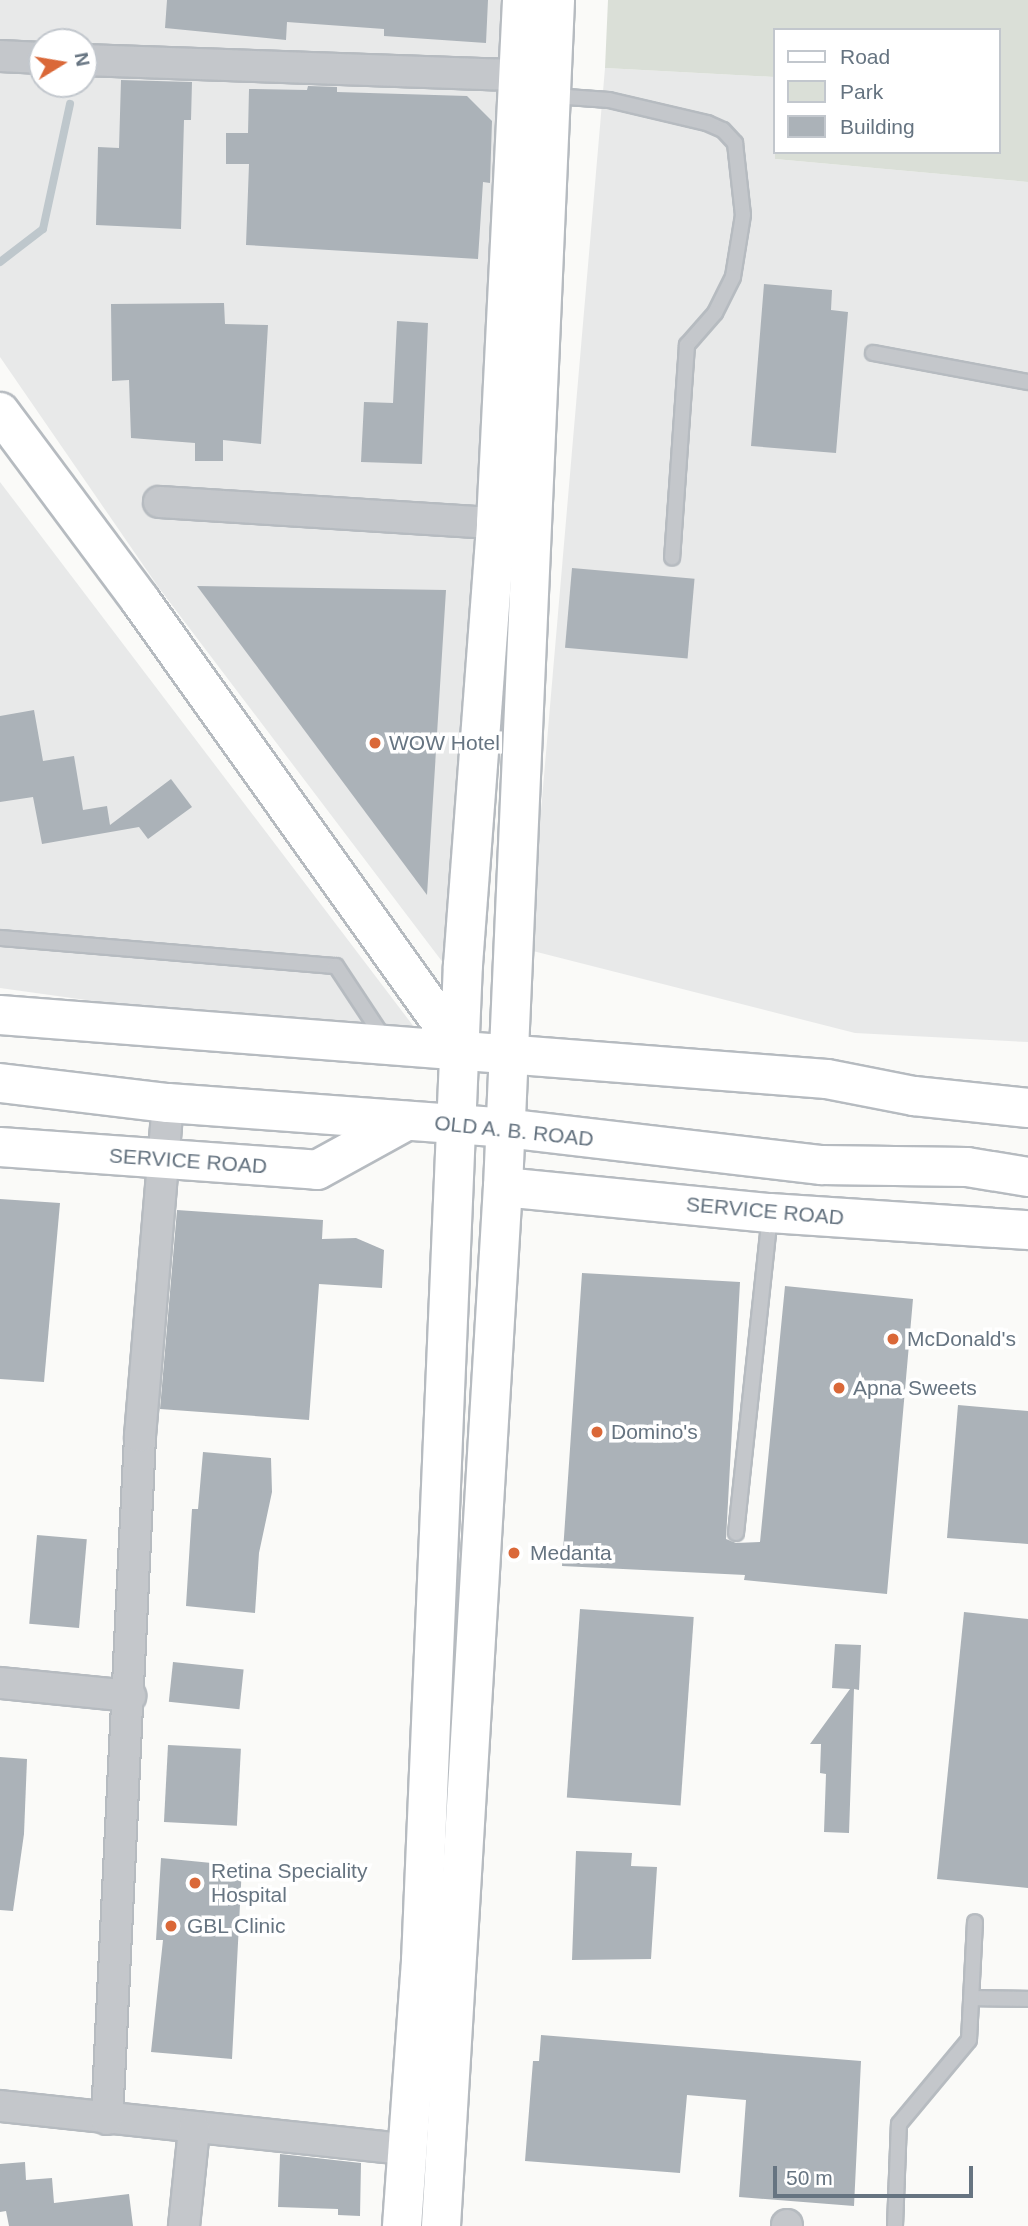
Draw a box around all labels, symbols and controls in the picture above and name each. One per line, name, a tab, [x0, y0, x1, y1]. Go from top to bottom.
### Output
north arrow	[28, 28, 98, 98]
legend	[772, 28, 1000, 154]
text: Road	[840, 45, 890, 68]
text: N	[71, 51, 94, 68]
text: Park	[840, 80, 883, 103]
text: Building	[840, 115, 915, 138]
place label: WOW Hotel	[389, 730, 500, 756]
marker: WOW Hotel	[367, 735, 383, 751]
street label: OLD A. B. ROAD	[433, 1110, 595, 1152]
street label: SERVICE ROAD	[108, 1143, 268, 1179]
street label: SERVICE ROAD	[685, 1192, 845, 1230]
place label: McDonald's	[907, 1326, 1016, 1352]
marker: McDonald's	[885, 1331, 901, 1347]
place label: Apna Sweets	[853, 1375, 977, 1401]
marker: Apna Sweets	[831, 1380, 847, 1396]
place label: Domino's	[611, 1419, 698, 1445]
marker: Domino's	[589, 1424, 605, 1440]
place label: Medanta	[530, 1540, 612, 1566]
marker: Medanta	[504, 1543, 524, 1563]
place label: Retina Speciality Hospital	[211, 1858, 367, 1908]
marker: Retina Speciality Hospital	[185, 1873, 205, 1893]
place label: GBL Clinic	[187, 1913, 286, 1939]
marker: GBL Clinic	[161, 1916, 181, 1936]
scale bar	[776, 2152, 976, 2196]
text: 50 m	[786, 2166, 833, 2189]

